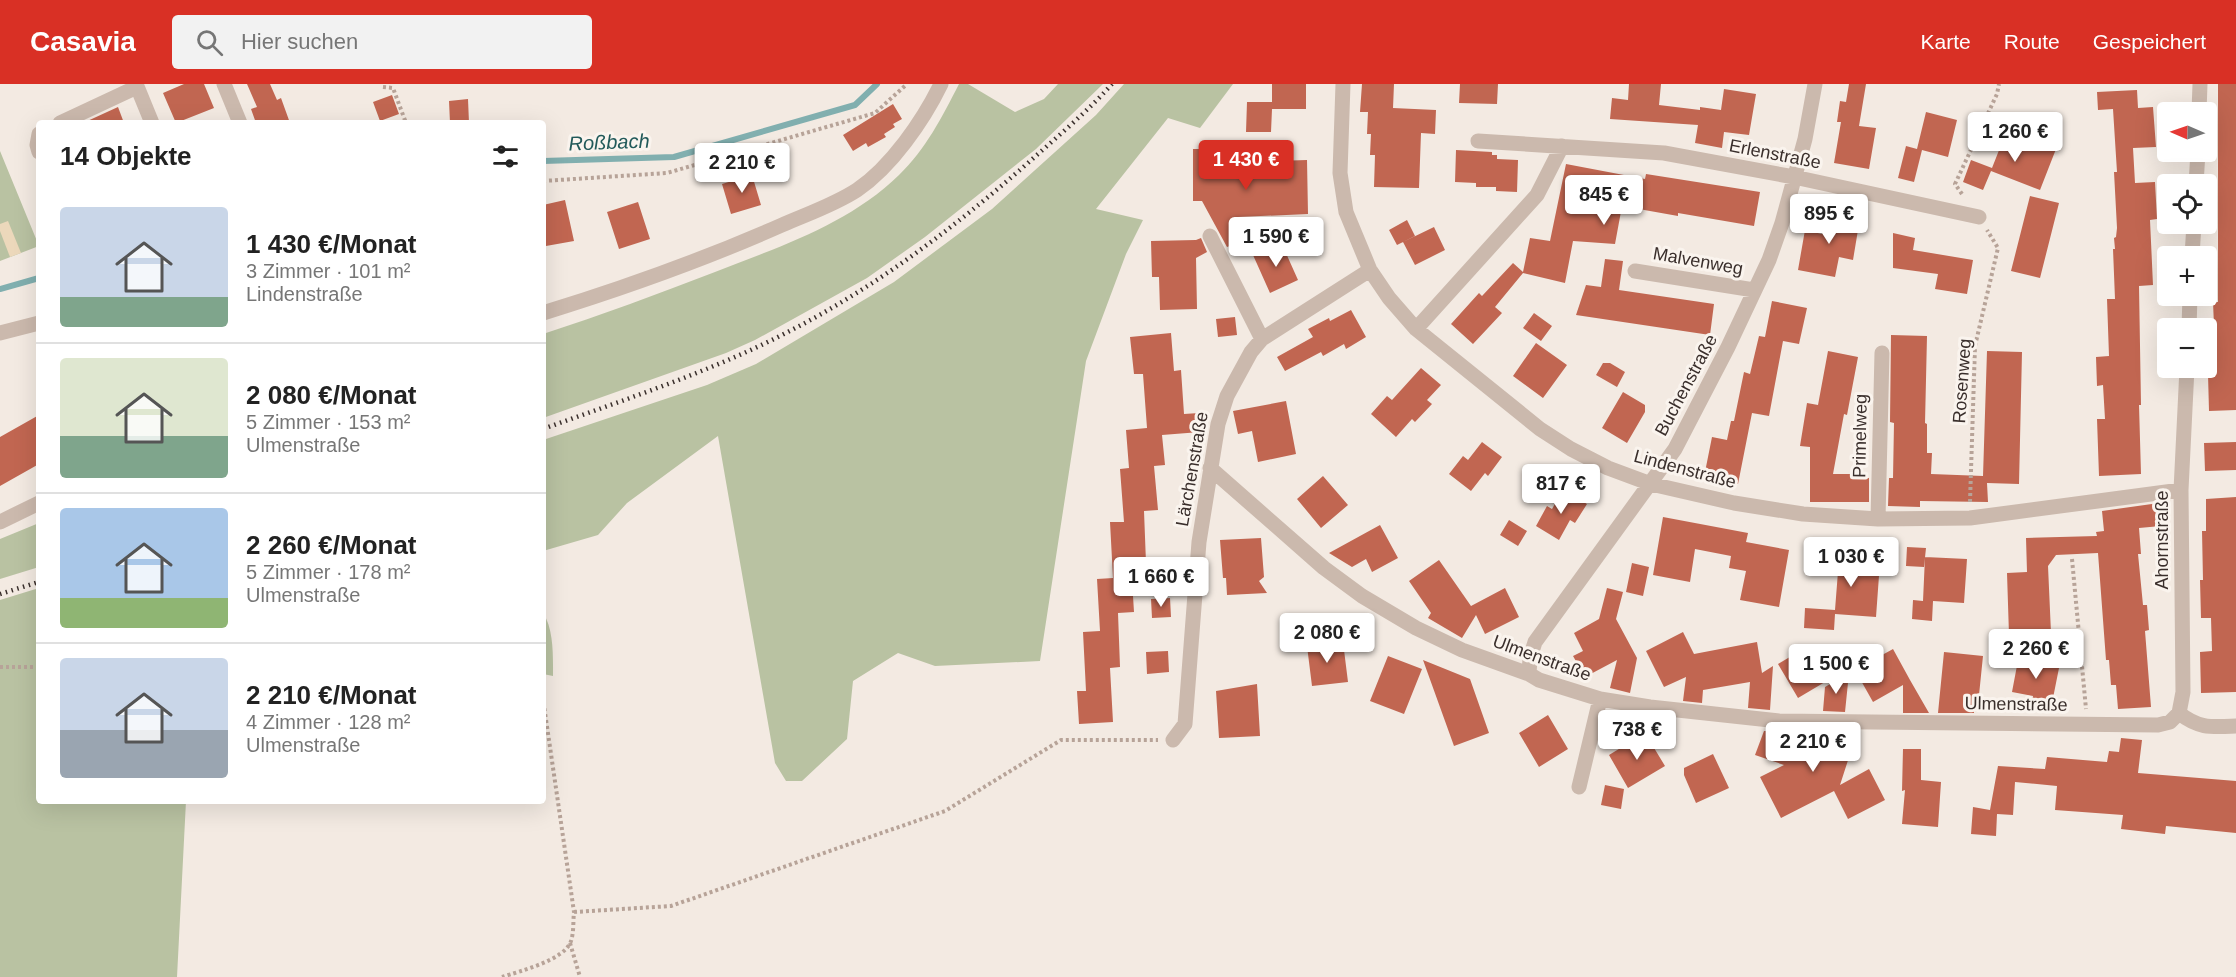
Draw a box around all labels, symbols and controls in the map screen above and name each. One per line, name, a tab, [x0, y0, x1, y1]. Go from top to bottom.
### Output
search box	[172, 15, 592, 69]
text: Casavia	[30, 26, 136, 57]
icon: search	[193, 26, 226, 59]
text: Hier suchen	[241, 29, 358, 54]
text: Karte	[1921, 30, 1971, 53]
text: Route	[2004, 30, 2060, 53]
text: Gespeichert	[2093, 30, 2206, 53]
north arrow	[2157, 102, 2217, 162]
map controls	[2157, 102, 2217, 378]
pin: 1 260 €	[1960, 112, 2070, 163]
text: 1 260 €	[1982, 120, 2048, 142]
water label: Roßbach	[568, 130, 650, 154]
street label: Erlenstraße	[1727, 135, 1823, 173]
icon: filters	[489, 140, 522, 173]
pin: 1 430 €	[1191, 140, 1301, 191]
text: 14 Objekte	[60, 141, 192, 171]
pin: 2 210 €	[687, 143, 797, 194]
text: 1 430 €	[1213, 148, 1279, 170]
text: 2 210 €	[709, 151, 775, 173]
button: locate	[2157, 174, 2217, 234]
pin: 845 €	[1562, 175, 1646, 226]
text: 845 €	[1579, 183, 1629, 205]
pin: 895 €	[1787, 194, 1871, 245]
text: 895 €	[1804, 202, 1854, 224]
pin: 1 590 €	[1221, 217, 1331, 268]
text: 1 590 €	[1243, 225, 1309, 247]
text: 1 430 €/Monat	[246, 229, 417, 259]
icon: home	[108, 231, 180, 303]
street label: Malvenweg	[1651, 243, 1745, 279]
button: +	[2157, 246, 2217, 306]
text: 3 Zimmer · 101 m²	[246, 260, 410, 282]
text: Lindenstraße	[246, 283, 363, 305]
button: −	[2157, 318, 2217, 378]
street label: Buchenstraße	[1651, 331, 1721, 439]
street label: Rosenweg	[1949, 338, 1975, 424]
text: 2 080 €/Monat	[246, 380, 417, 410]
icon: home	[108, 382, 180, 454]
street label: Primelweg	[1849, 394, 1871, 478]
street label: Lärchenstraße	[1172, 410, 1212, 528]
text: 5 Zimmer · 153 m²	[246, 411, 410, 433]
text: Ulmenstraße	[246, 434, 360, 456]
street label: Lindenstraße	[1632, 446, 1738, 492]
pin: 817 €	[1519, 464, 1603, 515]
text: 817 €	[1536, 472, 1586, 494]
street label: Ahornstraße	[2152, 490, 2172, 590]
text: 2 260 €/Monat	[246, 530, 417, 560]
icon: home	[108, 532, 180, 604]
pin: 1 030 €	[1796, 537, 1906, 588]
text: 1 030 €	[1818, 545, 1884, 567]
pin: 1 660 €	[1106, 557, 1216, 608]
text: 5 Zimmer · 178 m²	[246, 561, 410, 583]
text: 1 660 €	[1128, 565, 1194, 587]
text: Ulmenstraße	[246, 584, 360, 606]
pin: 2 080 €	[1272, 613, 1382, 664]
text: 2 080 €	[1294, 621, 1360, 643]
pin: 2 260 €	[1981, 629, 2091, 680]
street label: Ulmenstraße	[1490, 631, 1594, 685]
text: 2 260 €	[2003, 637, 2069, 659]
pin: 1 500 €	[1781, 644, 1891, 695]
text: 1 500 €	[1803, 652, 1869, 674]
text: 2 210 €/Monat	[246, 680, 417, 710]
icon: home	[108, 682, 180, 754]
street label: Ulmenstraße	[1964, 693, 2068, 715]
pin: 738 €	[1595, 710, 1679, 761]
text: 4 Zimmer · 128 m²	[246, 711, 410, 733]
text: 738 €	[1612, 718, 1662, 740]
pin: 2 210 €	[1758, 722, 1868, 773]
text: 2 210 €	[1780, 730, 1846, 752]
text: Ulmenstraße	[246, 734, 360, 756]

